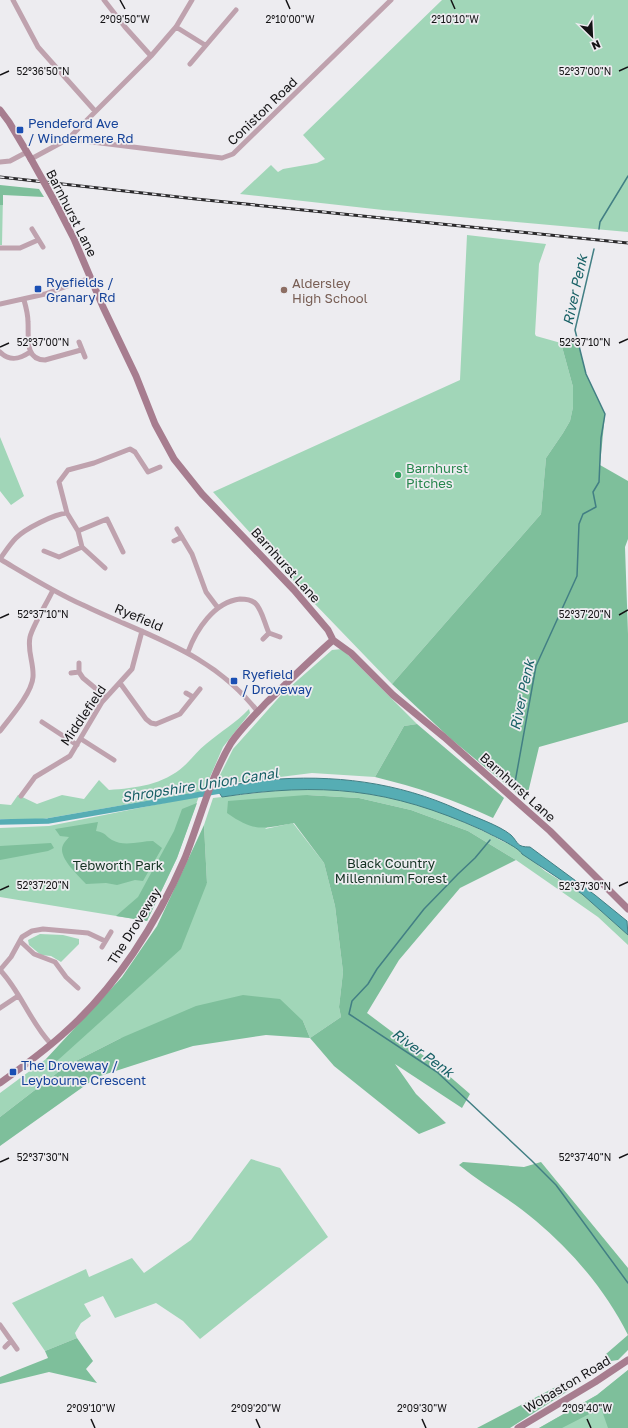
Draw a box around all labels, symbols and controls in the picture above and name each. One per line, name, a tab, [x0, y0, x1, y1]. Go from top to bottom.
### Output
text: 2°09'50"W	[100, 13, 150, 25]
text: 2°10'00"W	[265, 13, 315, 25]
text: 2°10'10"W	[431, 13, 479, 25]
north arrow	[572, 16, 612, 56]
text: N	[590, 38, 603, 53]
text: 52°36'50"N	[16, 65, 70, 77]
text: 52°37'00"N	[559, 65, 611, 77]
street label: Coniston Road	[224, 74, 300, 148]
place label: Pendeford Ave / Windermere Rd	[28, 115, 134, 146]
marker: Pendeford Ave / Windermere Rd	[15, 125, 25, 135]
street label: Barnhurst Lane	[43, 167, 101, 259]
water label: River Penk	[559, 251, 591, 327]
place label: Ryefields / Granary Rd	[46, 274, 116, 305]
place label: Aldersley High School	[292, 275, 368, 306]
marker: Ryefields / Granary Rd	[33, 284, 43, 294]
marker: Aldersley High School	[279, 285, 289, 295]
text: 52°37'00"N	[17, 336, 69, 348]
text: 52°37'10"N	[559, 336, 611, 348]
place label: Barnhurst Pitches	[406, 460, 468, 491]
marker: Barnhurst Pitches	[393, 470, 403, 480]
street label: Barnhurst Lane	[248, 524, 324, 606]
street label: Ryefield	[112, 600, 166, 634]
text: 52°37'10"N	[17, 608, 69, 620]
text: 52°37'20"N	[559, 608, 611, 620]
water label: River Penk	[506, 656, 538, 732]
place label: Ryefield / Droveway	[242, 666, 313, 697]
marker: Ryefield / Droveway	[229, 676, 239, 686]
street label: Middlefield	[57, 682, 109, 748]
street label: Barnhurst Lane	[477, 749, 559, 825]
water label: Shropshire Union Canal	[120, 764, 280, 805]
park label: Black Country Millennium Forest	[335, 855, 447, 886]
park label: Tebworth Park	[73, 857, 164, 873]
text: 52°37'20"N	[17, 879, 69, 891]
text: 52°37'30"N	[559, 880, 611, 892]
street label: The Droveway	[104, 884, 164, 967]
water label: River Penk	[389, 1025, 459, 1082]
place label: The Droveway / Leybourne Crescent	[21, 1057, 146, 1088]
marker: The Droveway / Leybourne Crescent	[8, 1067, 18, 1077]
text: 52°37'30"N	[17, 1151, 69, 1163]
text: 52°37'40"N	[559, 1151, 611, 1163]
street label: Wobaston Road	[521, 1352, 613, 1416]
text: 2°09'10"W	[67, 1402, 116, 1414]
text: 2°09'20"W	[231, 1402, 281, 1414]
text: 2°09'30"W	[397, 1402, 447, 1414]
text: 2°09'40"W	[562, 1402, 612, 1414]

